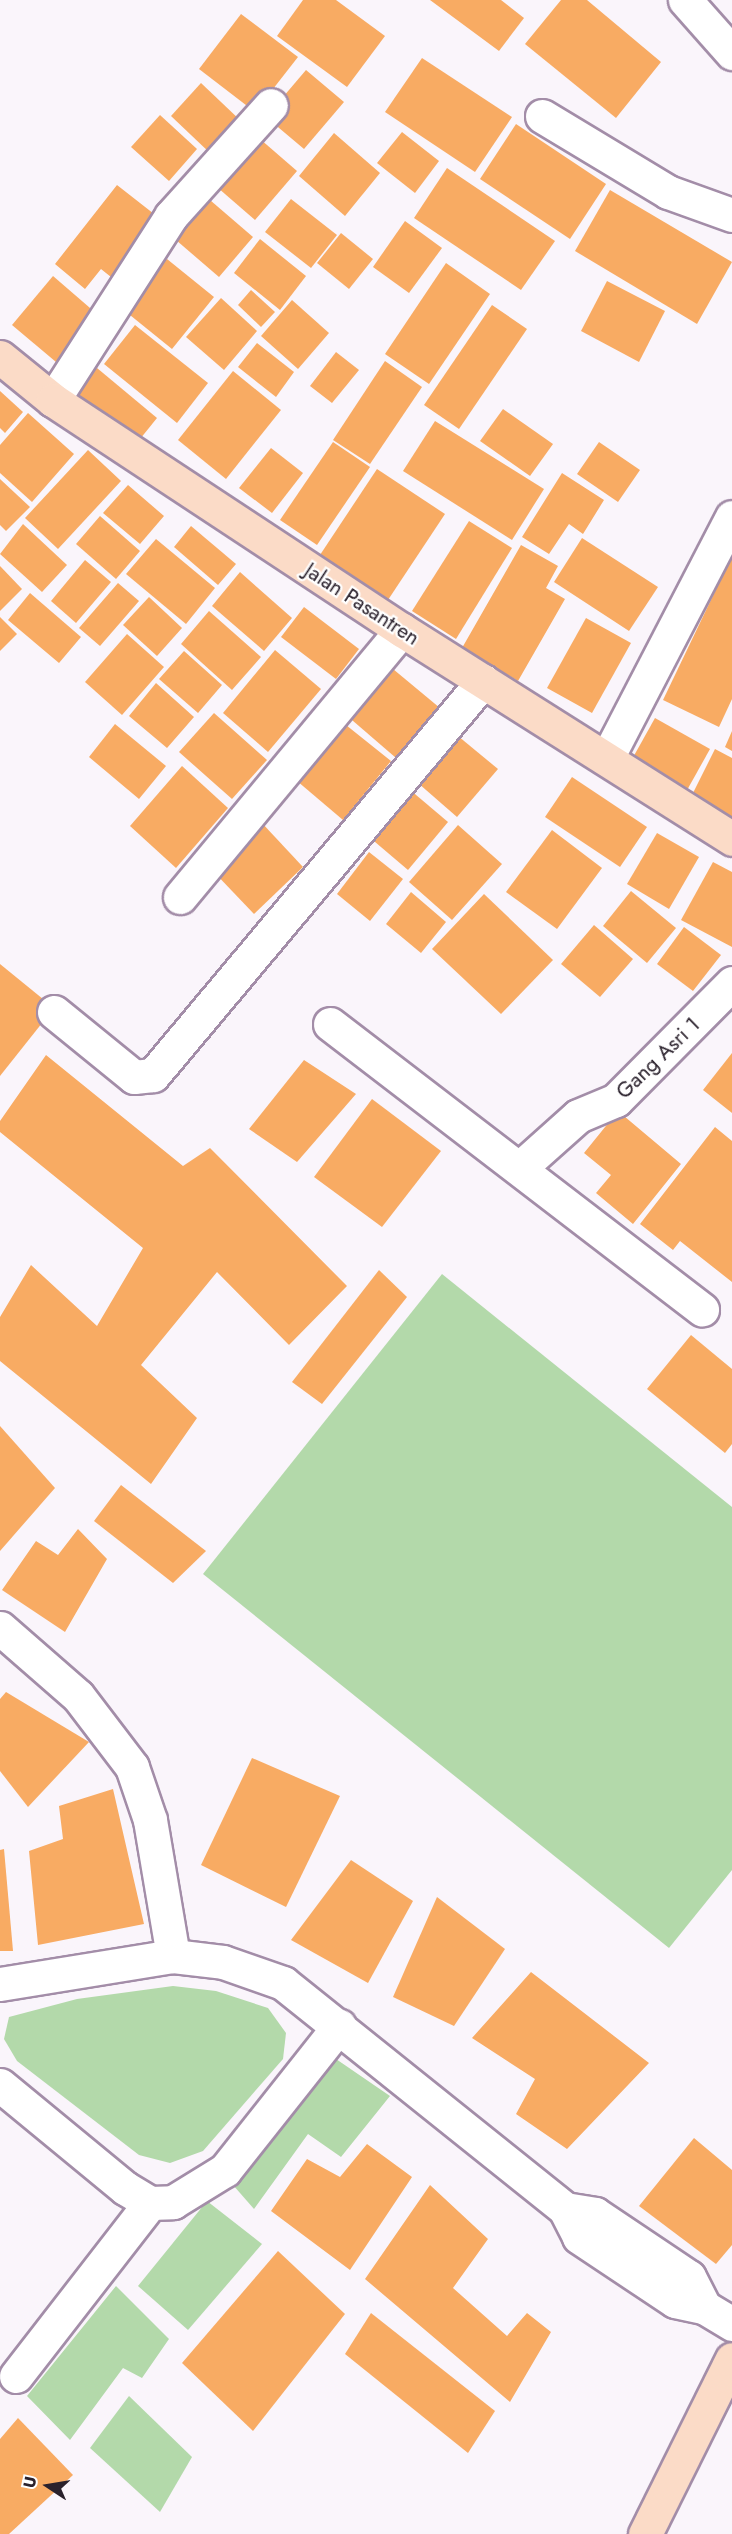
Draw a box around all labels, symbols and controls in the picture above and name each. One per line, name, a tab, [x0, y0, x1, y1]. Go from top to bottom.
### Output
street label: Jalan Pasantren	[300, 558, 424, 650]
street label: Gang Asri 1	[611, 1012, 705, 1104]
north arrow	[18, 2456, 78, 2516]
text: U	[17, 2474, 42, 2490]

